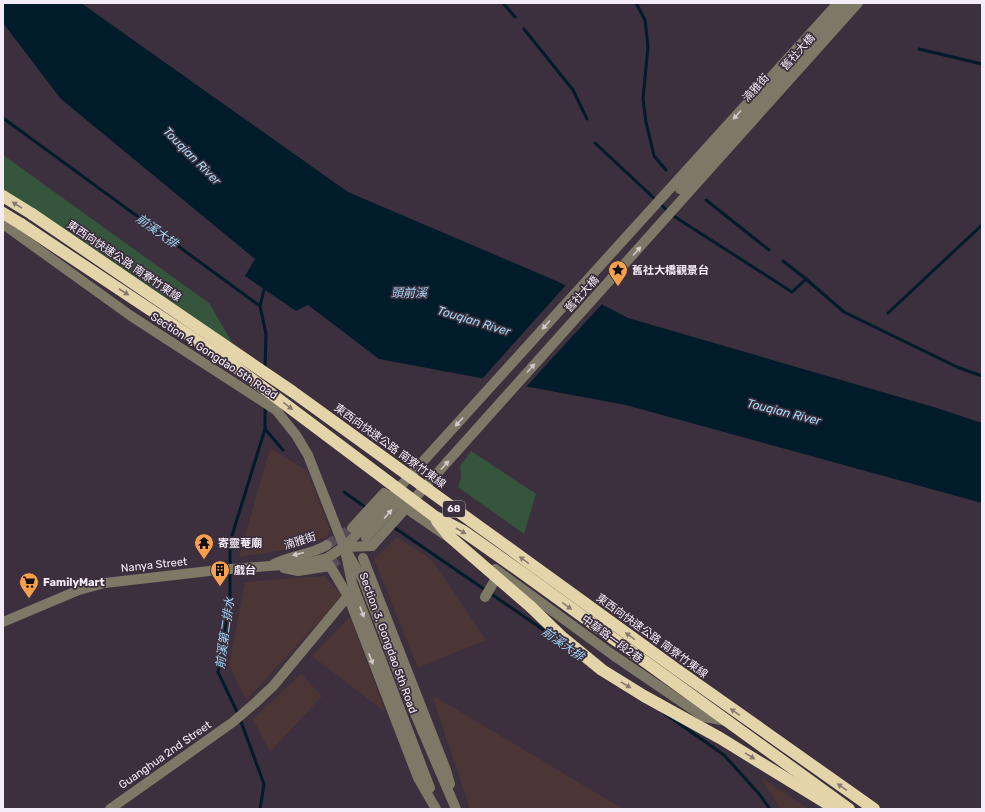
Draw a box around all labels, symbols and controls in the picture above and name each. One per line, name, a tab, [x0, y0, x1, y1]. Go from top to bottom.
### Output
street label: 舊社大橋	[778, 31, 818, 73]
street label: 湳雅街	[740, 71, 772, 105]
one-way arrow	[732, 110, 741, 120]
water label: Touqian River	[160, 124, 224, 188]
one-way arrow	[12, 201, 22, 209]
water label: 前溪大排	[133, 211, 182, 252]
street label: 東西向快速公路 南寮竹東線	[65, 218, 183, 304]
one-way arrow	[632, 245, 641, 256]
place icon: 舊社大橋觀景台	[607, 259, 629, 287]
place label: 舊社大橋觀景台	[632, 264, 709, 277]
street label: 舊社大橋	[562, 273, 602, 315]
water label: 頭前溪	[391, 286, 429, 300]
one-way arrow	[118, 288, 129, 296]
water label: Touqian River	[436, 303, 513, 339]
street label: Section 4, Gongdao 5th Road	[148, 310, 280, 402]
one-way arrow	[541, 320, 551, 330]
one-way arrow	[527, 363, 536, 374]
water label: Touqian River	[746, 396, 823, 428]
street label: 東西向快速公路 南寮竹東線	[332, 401, 448, 491]
one-way arrow	[282, 402, 293, 410]
one-way arrow	[454, 416, 463, 427]
one-way arrow	[440, 460, 449, 470]
road number: 68	[443, 501, 465, 517]
one-way arrow	[383, 509, 392, 520]
one-way arrow	[455, 527, 467, 534]
street label: 湳雅街	[282, 530, 318, 552]
temple icon: 寄靈菴廟	[193, 532, 215, 560]
place label: 寄靈菴廟	[218, 537, 262, 550]
one-way arrow	[292, 552, 304, 558]
street label: Nanya Street	[120, 555, 189, 575]
one-way arrow	[519, 556, 530, 564]
building icon: 戲台	[209, 559, 231, 587]
place label: 戲台	[234, 564, 256, 577]
supermarket icon: FamilyMart	[18, 571, 40, 599]
street label: Section 3, Gongdao 5th Road	[356, 571, 420, 715]
place label: FamilyMart	[43, 576, 105, 589]
street label: 東西向快速公路 南寮竹東線	[594, 591, 710, 681]
water label: 前溪第二排水	[213, 595, 237, 670]
one-way arrow	[562, 601, 573, 610]
one-way arrow	[360, 606, 366, 618]
street label: 中華路一段2巷	[579, 612, 645, 666]
water label: 前溪大排	[539, 624, 588, 665]
one-way arrow	[624, 632, 635, 640]
one-way arrow	[369, 653, 375, 665]
one-way arrow	[620, 681, 632, 688]
one-way arrow	[730, 708, 741, 716]
street label: Guanghua 2nd Street	[116, 718, 214, 792]
one-way arrow	[744, 753, 756, 760]
one-way arrow	[836, 783, 847, 791]

